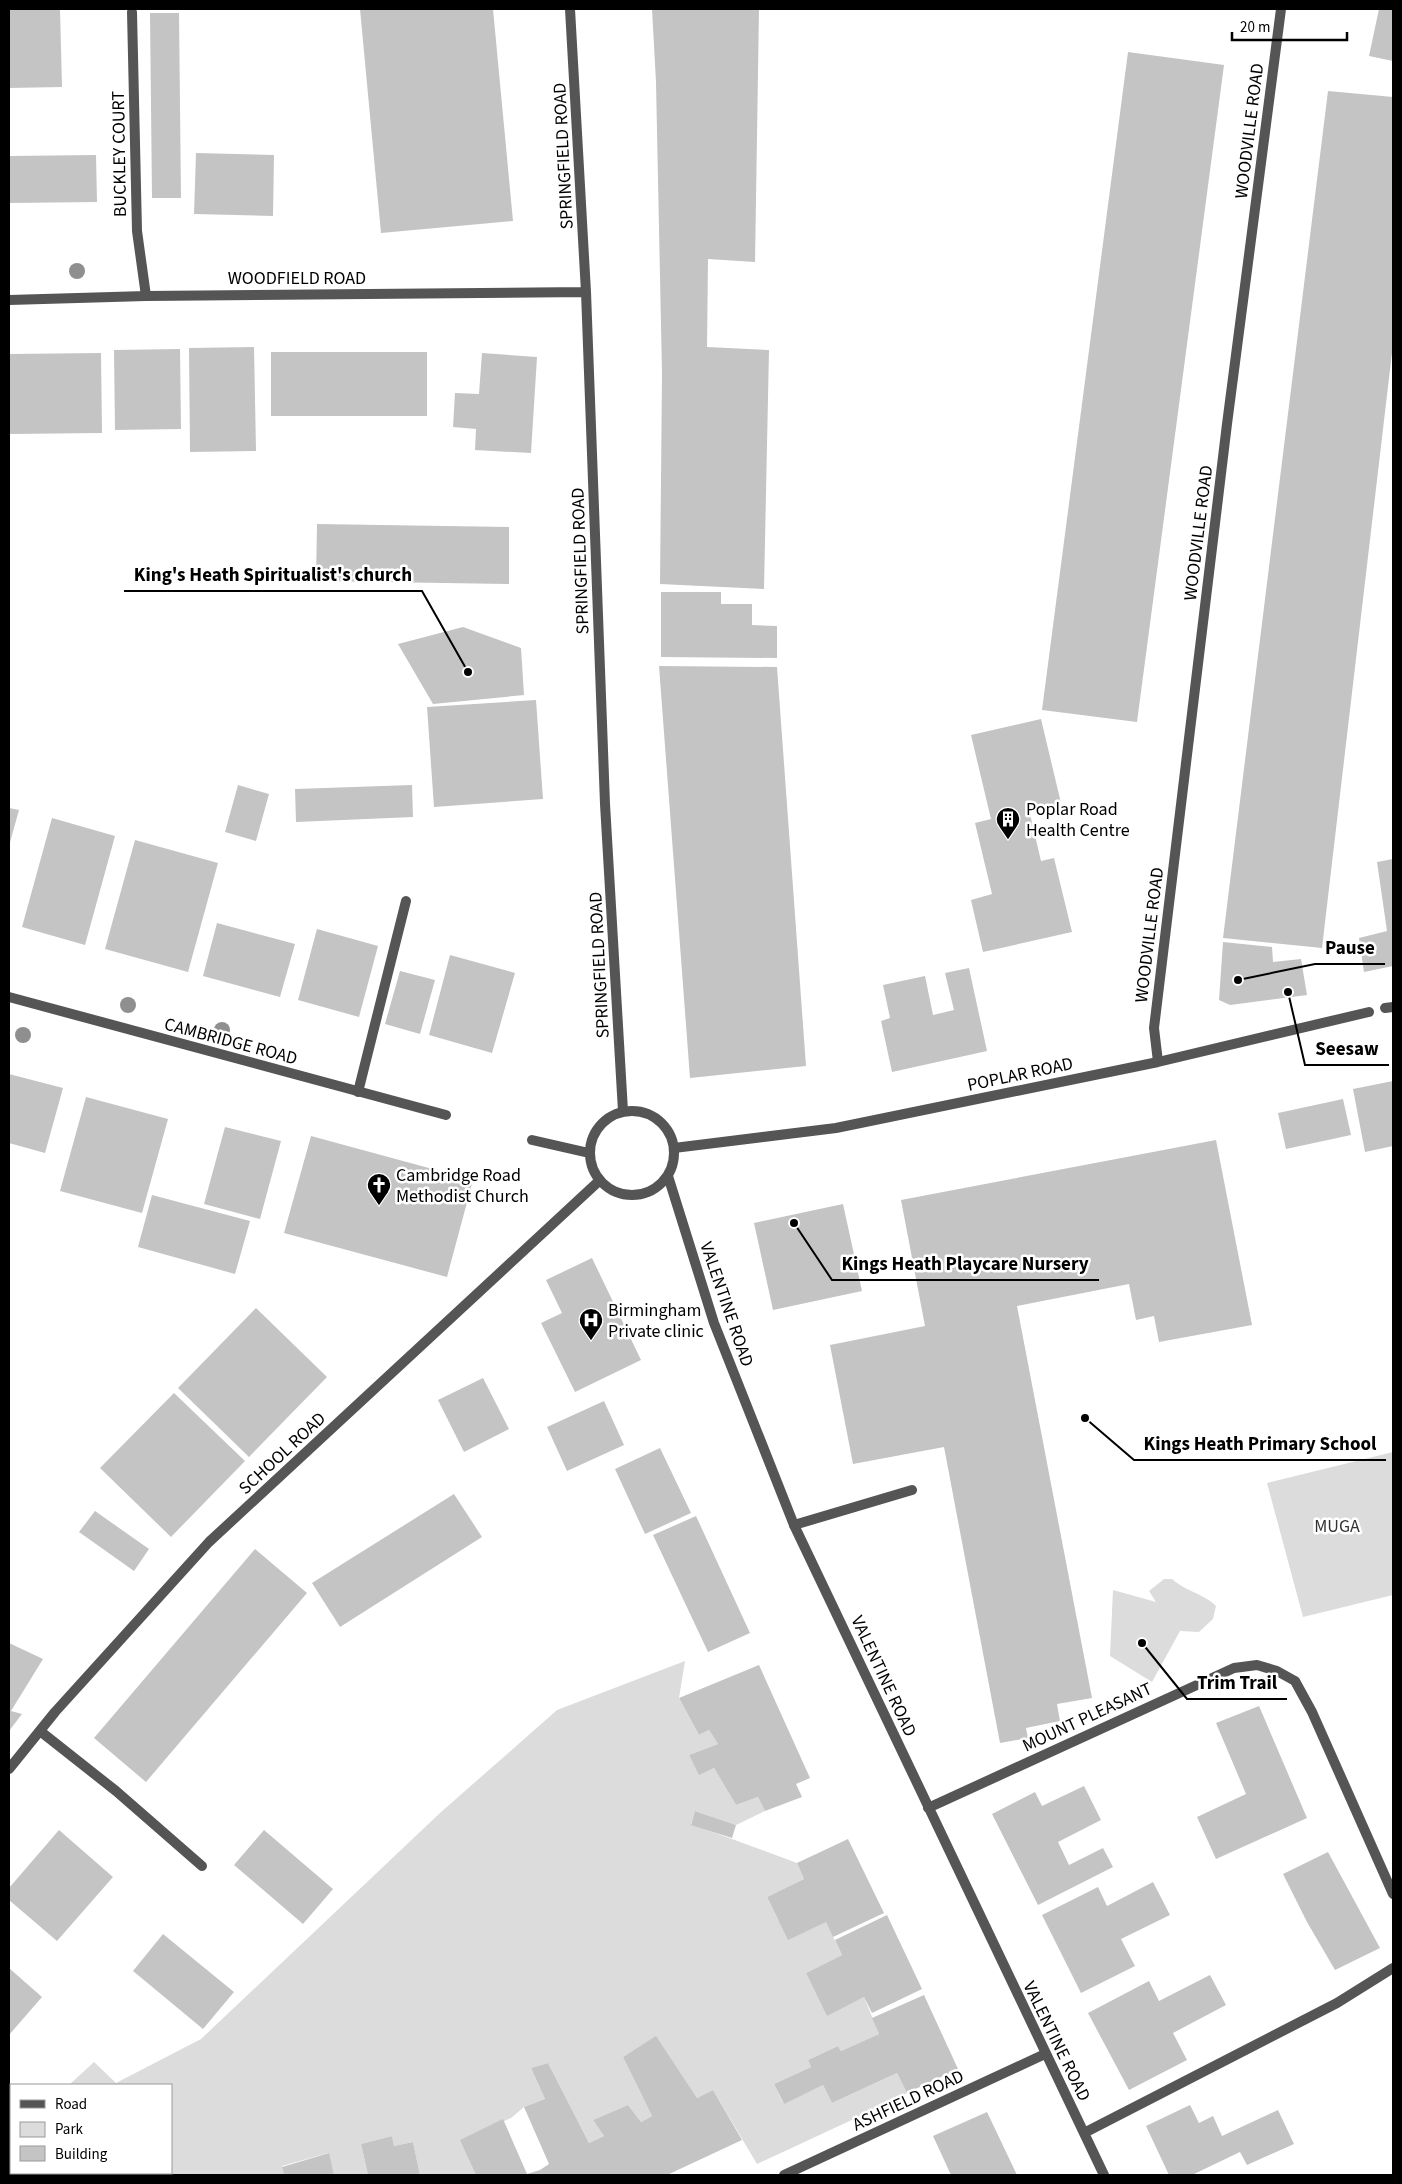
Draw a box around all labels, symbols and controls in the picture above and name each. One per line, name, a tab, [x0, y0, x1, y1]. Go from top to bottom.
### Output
scale bar	[1232, 10, 1347, 42]
text: 20 m	[1240, 17, 1270, 38]
street label: WOODVILLE ROAD	[1229, 62, 1270, 200]
street label: SPRINGFIELD ROAD	[547, 82, 580, 230]
street label: BUCKLEY COURT	[106, 90, 133, 217]
street label: WOODFIELD ROAD	[228, 266, 366, 291]
street label: WOODVILLE ROAD	[1178, 464, 1219, 602]
street label: SPRINGFIELD ROAD	[565, 487, 596, 635]
callout: King's Heath Spiritualist's church	[124, 557, 422, 591]
text: King's Heath Spiritualist's church	[134, 562, 412, 589]
place label: Poplar Road Health Centre	[1026, 797, 1130, 843]
building icon: Poplar Road Health Centre	[995, 806, 1021, 840]
street label: WOODVILLE ROAD	[1129, 866, 1170, 1004]
street label: SPRINGFIELD ROAD	[583, 891, 616, 1039]
callout: Pause	[1315, 930, 1385, 964]
text: Pause	[1325, 935, 1375, 962]
street label: CAMBRIDGE ROAD	[162, 1012, 300, 1071]
callout: Seesaw	[1305, 1031, 1389, 1065]
text: Seesaw	[1315, 1036, 1379, 1063]
street label: POPLAR ROAD	[965, 1051, 1075, 1098]
place label: Cambridge Road Methodist Church	[396, 1163, 529, 1209]
church icon: Cambridge Road Methodist Church	[366, 1172, 392, 1206]
street label: VALENTINE ROAD	[693, 1238, 760, 1370]
callout: Kings Heath Playcare Nursery	[832, 1246, 1099, 1280]
text: Kings Heath Playcare Nursery	[841, 1251, 1089, 1278]
place label: Birmingham Private clinic	[608, 1298, 704, 1344]
hospital icon: Birmingham Private clinic	[578, 1307, 604, 1341]
street label: SCHOOL ROAD	[233, 1406, 331, 1500]
callout: Kings Heath Primary School	[1134, 1426, 1386, 1460]
text: Kings Heath Primary School	[1144, 1431, 1377, 1458]
park label: MUGA	[1314, 1514, 1360, 1539]
street label: VALENTINE ROAD	[845, 1612, 922, 1741]
callout: Trim Trail	[1187, 1665, 1287, 1699]
text: Trim Trail	[1197, 1670, 1278, 1697]
street label: MOUNT PLEASANT	[1018, 1676, 1156, 1758]
street label: VALENTINE ROAD	[1017, 1977, 1096, 2105]
street label: ASHFIELD ROAD	[848, 2064, 968, 2137]
legend	[10, 2084, 172, 2174]
text: Road	[55, 2094, 87, 2115]
text: Park	[55, 2119, 84, 2140]
text: Building	[55, 2144, 108, 2165]

